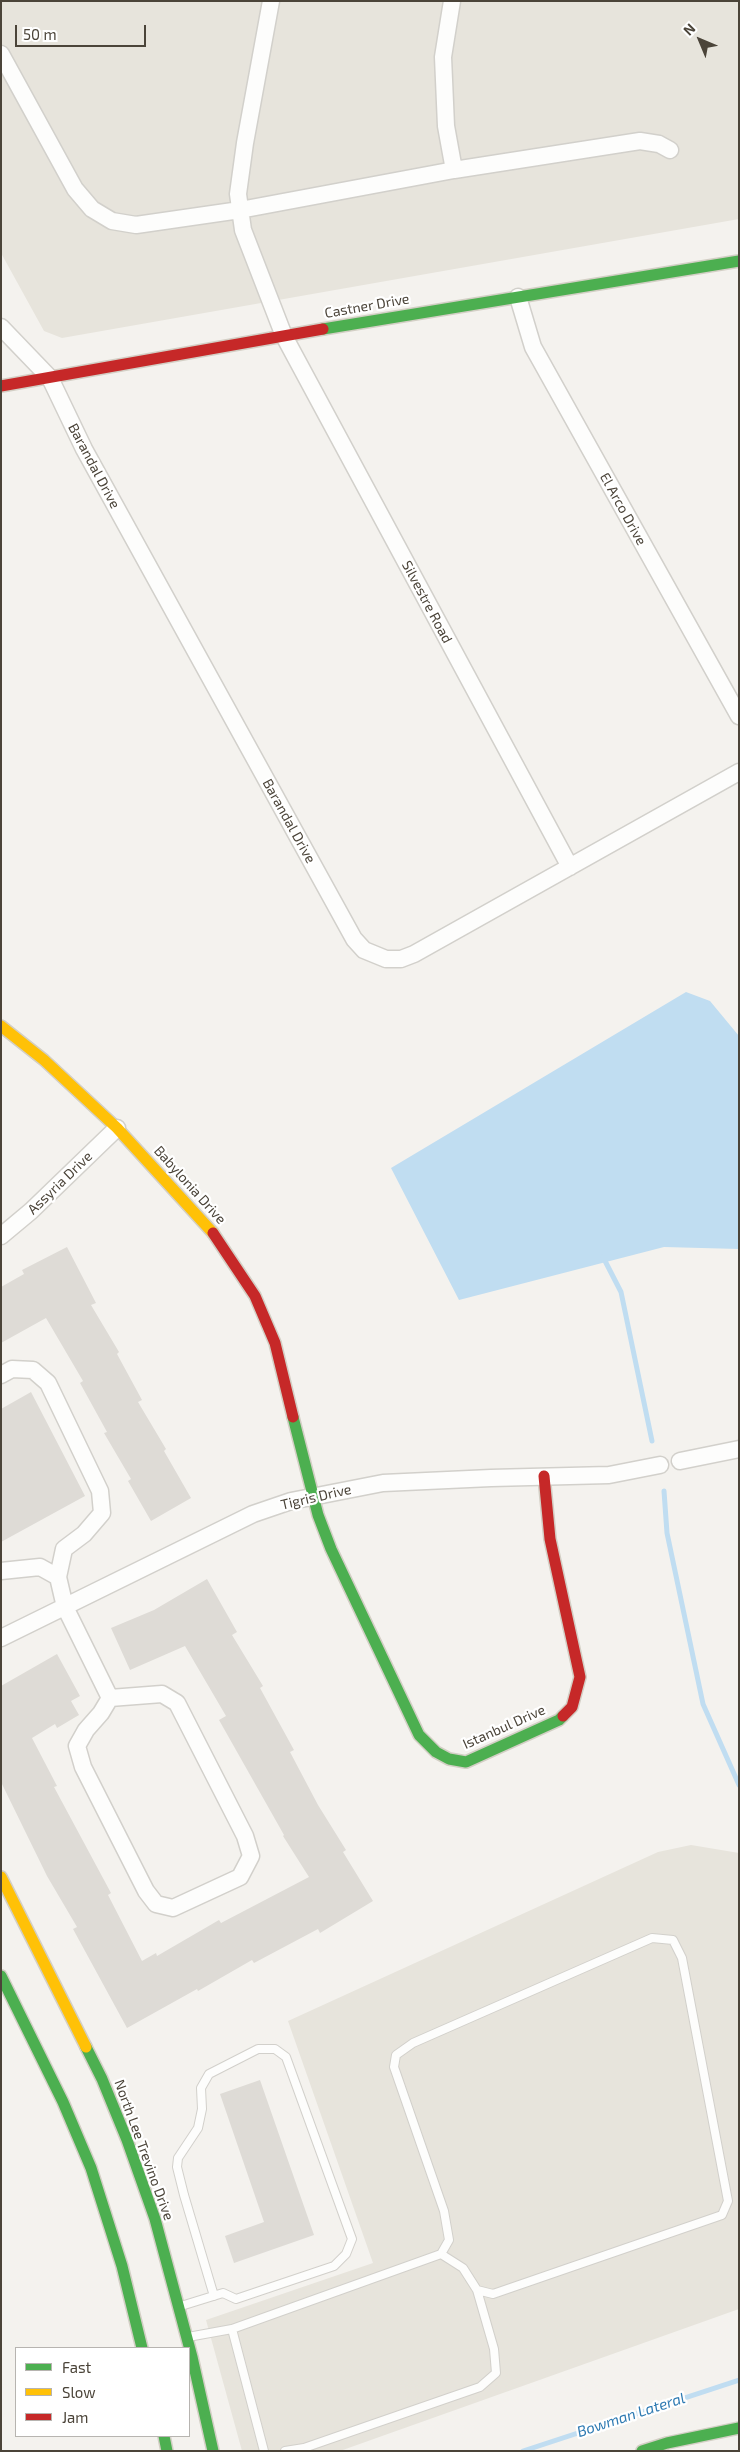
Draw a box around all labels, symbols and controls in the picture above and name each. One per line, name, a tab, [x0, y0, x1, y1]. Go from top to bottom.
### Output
scale bar	[18, 15, 149, 47]
north arrow	[675, 15, 725, 65]
text: N	[679, 19, 699, 39]
text: 50 m	[23, 25, 57, 43]
street label: Castner Drive	[323, 290, 411, 322]
street label: Barandal Drive	[65, 421, 123, 511]
street label: El Arco Drive	[596, 470, 650, 548]
street label: Silvestre Road	[398, 558, 456, 646]
street label: Barandal Drive	[259, 776, 319, 866]
street label: Babylonia Drive	[150, 1142, 230, 1228]
street label: Assyria Drive	[24, 1148, 96, 1218]
street label: Tigris Drive	[279, 1481, 353, 1513]
street label: Istanbul Drive	[460, 1701, 548, 1753]
street label: North Lee Trevino Drive	[111, 2077, 177, 2223]
legend	[15, 2347, 190, 2437]
text: Fast	[62, 2358, 91, 2376]
text: Slow	[62, 2383, 96, 2401]
water label: Bowman Lateral	[575, 2389, 687, 2441]
text: Jam	[62, 2408, 88, 2426]

